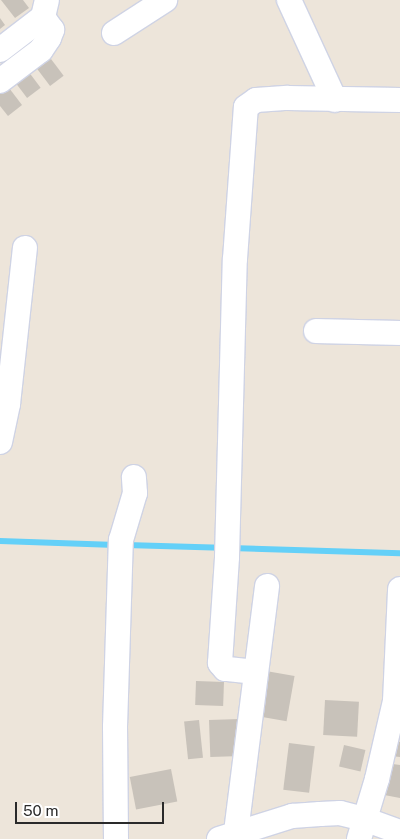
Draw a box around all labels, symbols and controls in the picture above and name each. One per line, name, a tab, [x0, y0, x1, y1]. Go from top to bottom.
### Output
scale bar	[18, 792, 166, 824]
text: 50 m	[23, 802, 58, 819]

